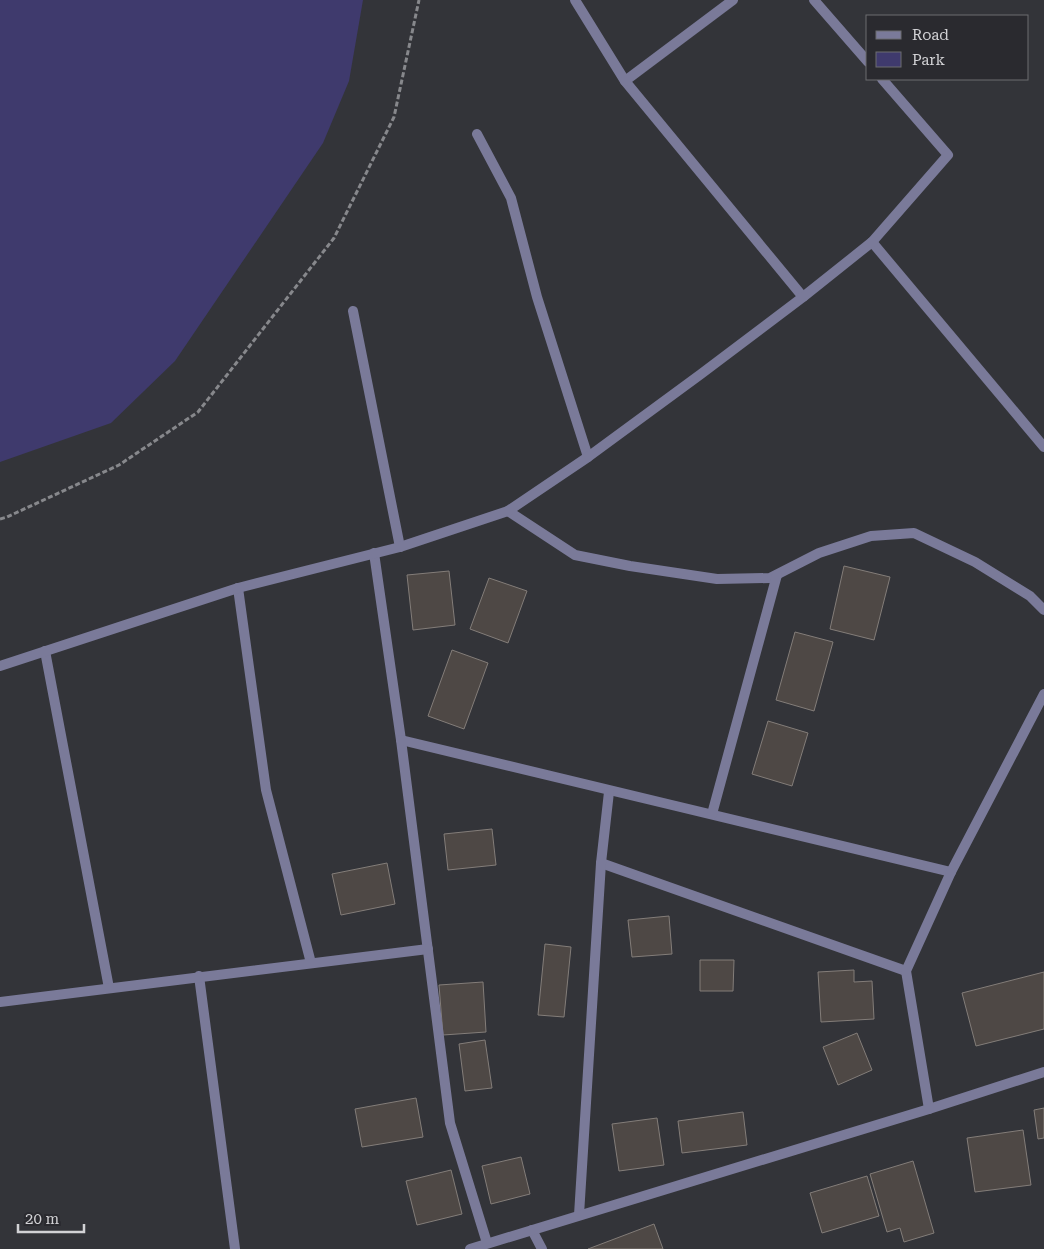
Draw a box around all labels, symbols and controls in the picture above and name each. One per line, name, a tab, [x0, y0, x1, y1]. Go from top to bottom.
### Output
legend	[866, 15, 1029, 80]
text: Road	[912, 26, 949, 44]
text: Park	[912, 51, 946, 69]
scale bar	[18, 1202, 84, 1234]
text: 20 m	[25, 1210, 60, 1228]

